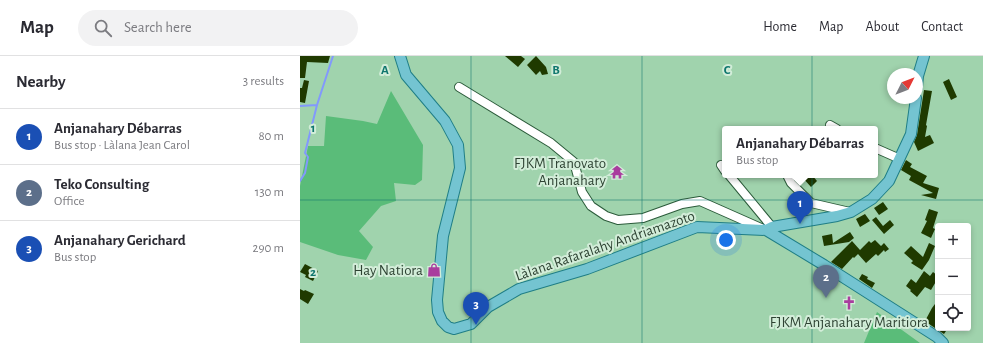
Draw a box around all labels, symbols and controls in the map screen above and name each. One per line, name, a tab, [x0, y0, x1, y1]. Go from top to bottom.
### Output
search box	[78, 10, 358, 46]
icon: search	[92, 17, 114, 39]
text: Map	[20, 18, 54, 37]
text: Search here	[124, 20, 192, 35]
text: Home	[763, 20, 797, 34]
text: Map	[819, 20, 843, 34]
text: About	[865, 20, 899, 34]
text: Contact	[921, 20, 963, 34]
text: A	[381, 64, 389, 77]
text: B	[552, 64, 560, 77]
text: C	[724, 64, 731, 77]
north arrow	[887, 68, 923, 104]
text: Nearby	[16, 73, 66, 90]
text: 3 results	[243, 75, 284, 88]
text: Anjanahary Débarras	[54, 121, 182, 136]
text: 1	[311, 122, 315, 135]
popup	[722, 126, 878, 178]
text: 1	[27, 130, 31, 143]
text: 80 m	[258, 130, 284, 143]
text: Anjanahary Débarras	[736, 136, 864, 151]
text: Bus stop · Làlana Jean Carol	[54, 139, 190, 152]
text: Bus stop	[736, 154, 778, 167]
place label: FJKM Tranovato Anjanahary	[514, 156, 607, 188]
temple icon: FJKM Tranovato Anjanahary	[609, 164, 625, 180]
text: Teko Consulting	[54, 177, 149, 192]
text: 2	[26, 186, 32, 199]
text: 130 m	[255, 186, 284, 199]
pin: 1	[787, 191, 813, 224]
text: Office	[54, 195, 84, 208]
street label: Làlana Rafaralahy Andriamazoto	[513, 208, 697, 284]
map controls	[935, 223, 971, 331]
button: +	[935, 223, 971, 259]
your location	[716, 230, 736, 250]
text: Anjanahary Gerichard	[54, 233, 186, 248]
text: 3	[26, 242, 32, 255]
text: 290 m	[253, 242, 284, 255]
text: Bus stop	[54, 251, 96, 264]
button: −	[935, 259, 971, 295]
shop icon: Hay Natiora	[426, 262, 442, 278]
place label: Hay Natiora	[353, 263, 423, 278]
pin: 2	[813, 265, 839, 298]
text: 2	[310, 266, 316, 279]
pin: 3	[463, 292, 489, 325]
church icon: FJKM Anjanahary Maritiora	[841, 295, 857, 311]
button: locate	[935, 295, 971, 331]
place label: FJKM Anjanahary Maritiora	[770, 315, 928, 330]

